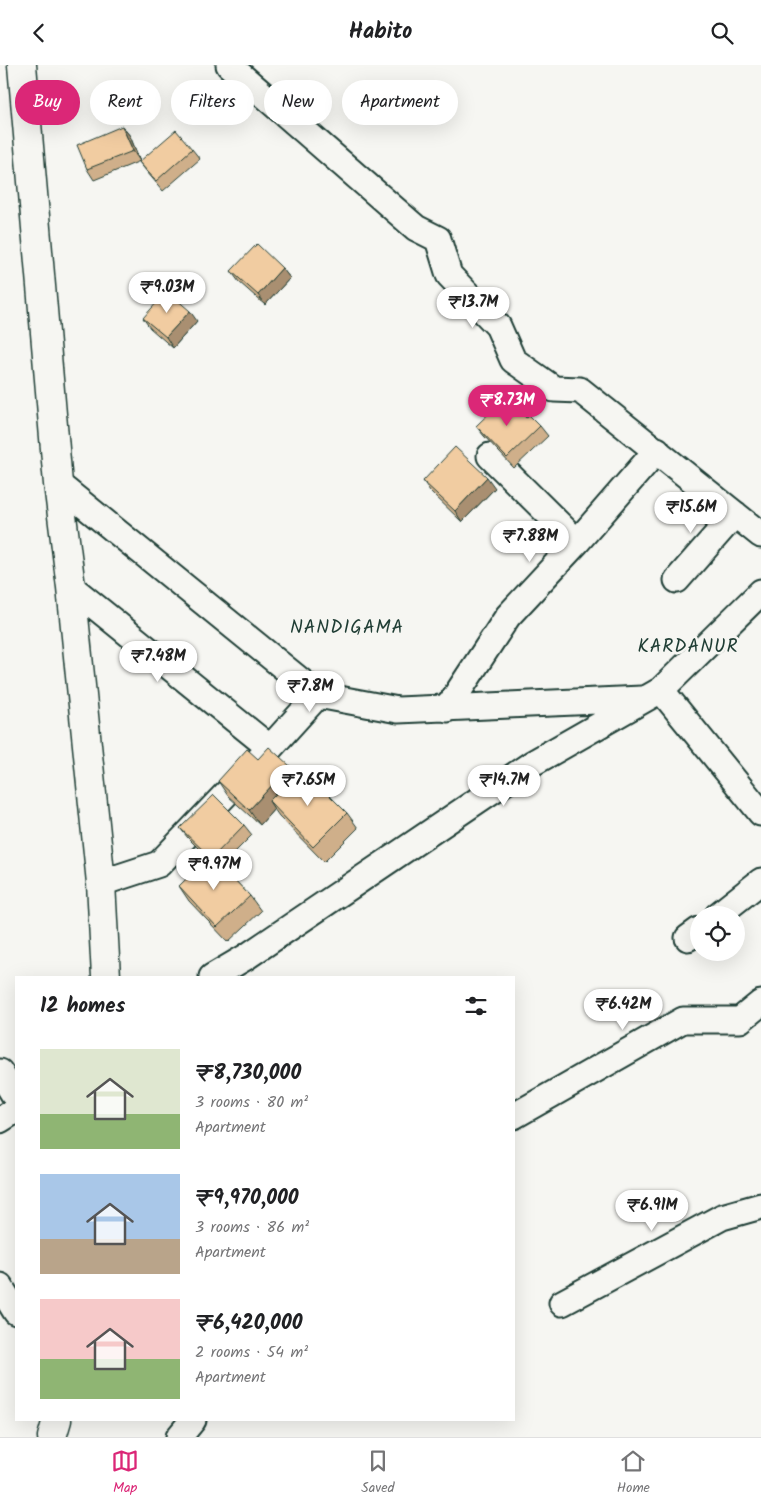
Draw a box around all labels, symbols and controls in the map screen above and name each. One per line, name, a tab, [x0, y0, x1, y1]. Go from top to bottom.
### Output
text: Habito	[349, 15, 412, 50]
icon: back	[25, 19, 53, 47]
icon: search	[708, 19, 736, 47]
chip: Buy	[15, 80, 80, 125]
chip: Rent	[90, 80, 161, 125]
chip: Filters	[171, 80, 254, 125]
chip: New	[264, 80, 332, 125]
chip: Apartment	[342, 80, 458, 125]
pin: ₹9.03M	[126, 271, 208, 314]
text: ₹9.03M	[140, 275, 194, 300]
pin: ₹13.7M	[432, 287, 514, 329]
text: ₹13.7M	[448, 290, 498, 315]
pin: ₹8.73M	[466, 385, 548, 427]
text: ₹8.73M	[479, 388, 535, 413]
pin: ₹15.6M	[650, 491, 732, 534]
text: ₹15.6M	[665, 495, 717, 520]
pin: ₹7.88M	[489, 521, 571, 563]
text: ₹7.88M	[502, 524, 558, 549]
district label: NANDIGAMA	[290, 613, 404, 643]
district label: KARDANUR	[637, 632, 739, 662]
pin: ₹7.48M	[117, 641, 199, 683]
text: ₹7.48M	[130, 644, 186, 669]
pin: ₹7.8M	[275, 671, 345, 713]
text: ₹7.8M	[287, 674, 333, 699]
pin: ₹7.65M	[267, 765, 349, 807]
pin: ₹14.7M	[463, 765, 545, 807]
text: ₹7.65M	[281, 768, 335, 793]
text: ₹14.7M	[479, 768, 529, 793]
pin: ₹9.97M	[173, 849, 255, 891]
text: ₹9.97M	[187, 852, 241, 877]
map controls	[690, 906, 745, 961]
button: locate	[690, 906, 745, 961]
pin: ₹6.42M	[582, 989, 664, 1031]
text: 12 homes	[40, 990, 125, 1023]
icon: filters	[462, 992, 490, 1020]
text: ₹6.42M	[595, 992, 651, 1017]
text: ₹8,730,000	[195, 1057, 301, 1090]
icon: home	[80, 1069, 140, 1129]
text: 3 rooms · 80 m²	[195, 1090, 308, 1115]
text: Apartment	[195, 1115, 266, 1140]
text: ₹9,970,000	[195, 1182, 299, 1215]
pin: ₹6.91M	[611, 1189, 693, 1232]
text: ₹6.91M	[626, 1193, 678, 1218]
icon: home	[80, 1194, 140, 1254]
text: 3 rooms · 86 m²	[195, 1215, 309, 1240]
text: Apartment	[195, 1240, 266, 1265]
text: ₹6,420,000	[195, 1307, 302, 1340]
icon: home	[80, 1319, 140, 1379]
text: 2 rooms · 54 m²	[195, 1340, 308, 1365]
text: Apartment	[195, 1365, 266, 1390]
tab: Map	[111, 1447, 139, 1499]
tab: Saved	[361, 1447, 395, 1499]
tab: Home	[617, 1447, 650, 1499]

